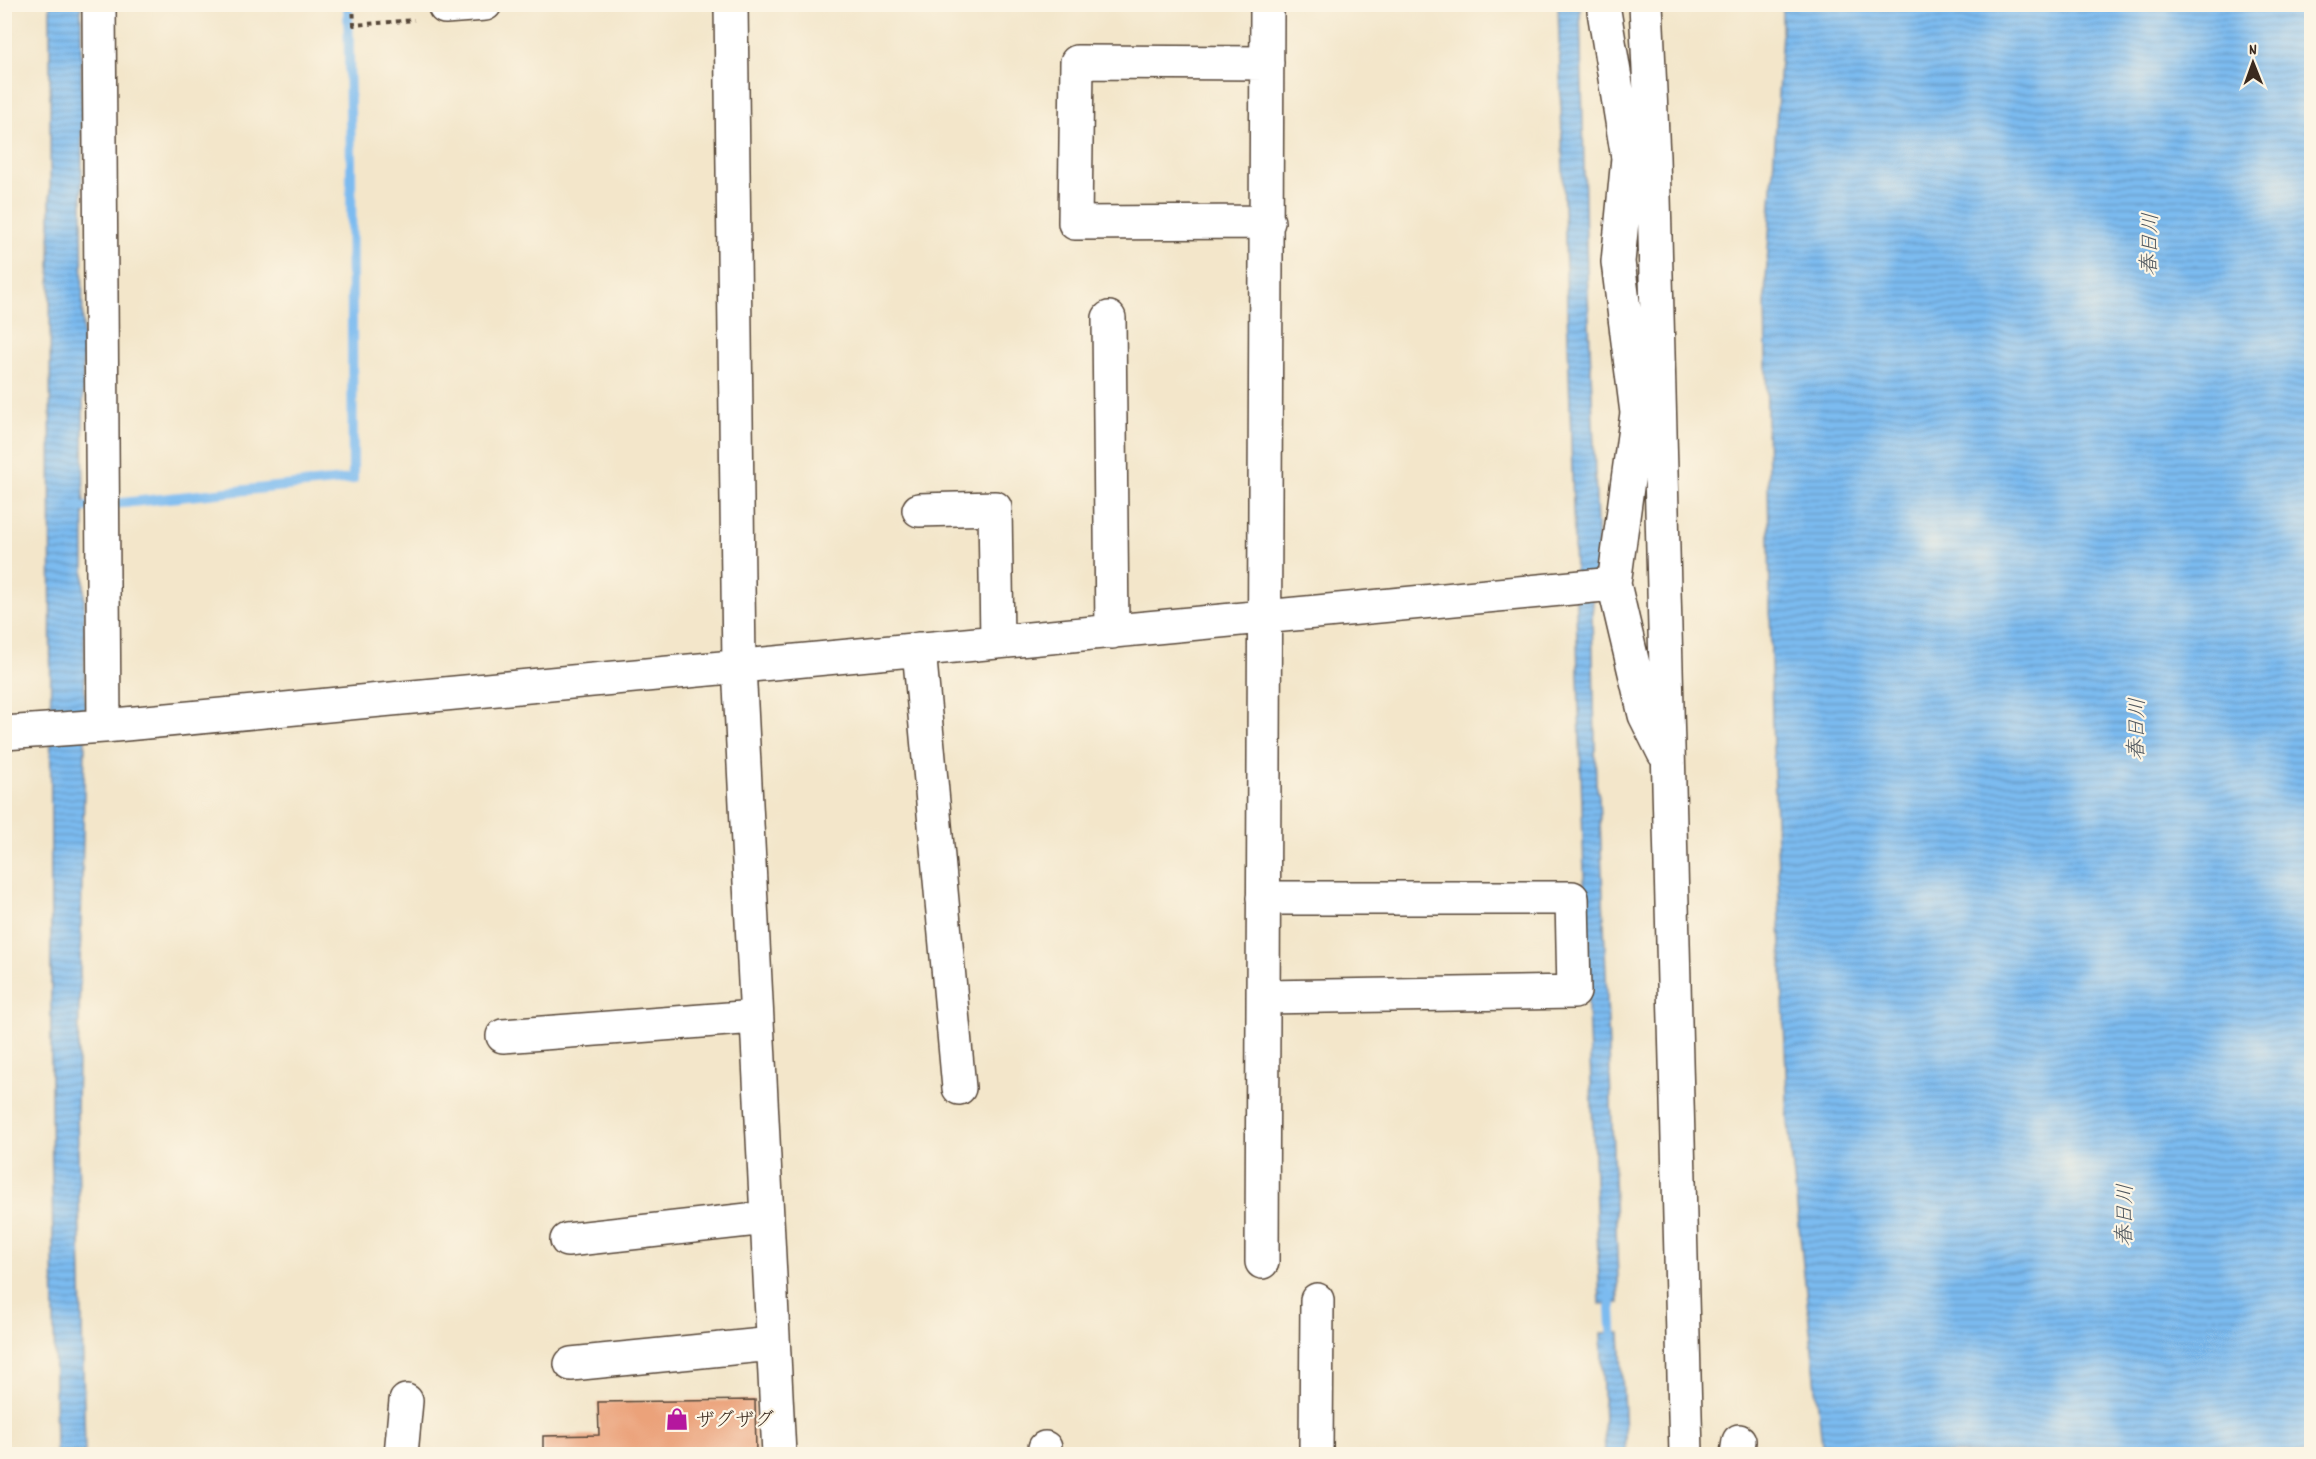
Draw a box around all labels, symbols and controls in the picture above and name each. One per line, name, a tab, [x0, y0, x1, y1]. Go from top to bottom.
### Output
north arrow	[2223, 33, 2283, 93]
text: N	[2249, 39, 2257, 62]
water label: 春日川	[2136, 212, 2168, 276]
water label: 春日川	[2123, 697, 2155, 761]
water label: 春日川	[2111, 1183, 2143, 1247]
shop icon: ザグザグ	[664, 1406, 690, 1432]
place label: ザグザグ	[695, 1408, 774, 1436]

